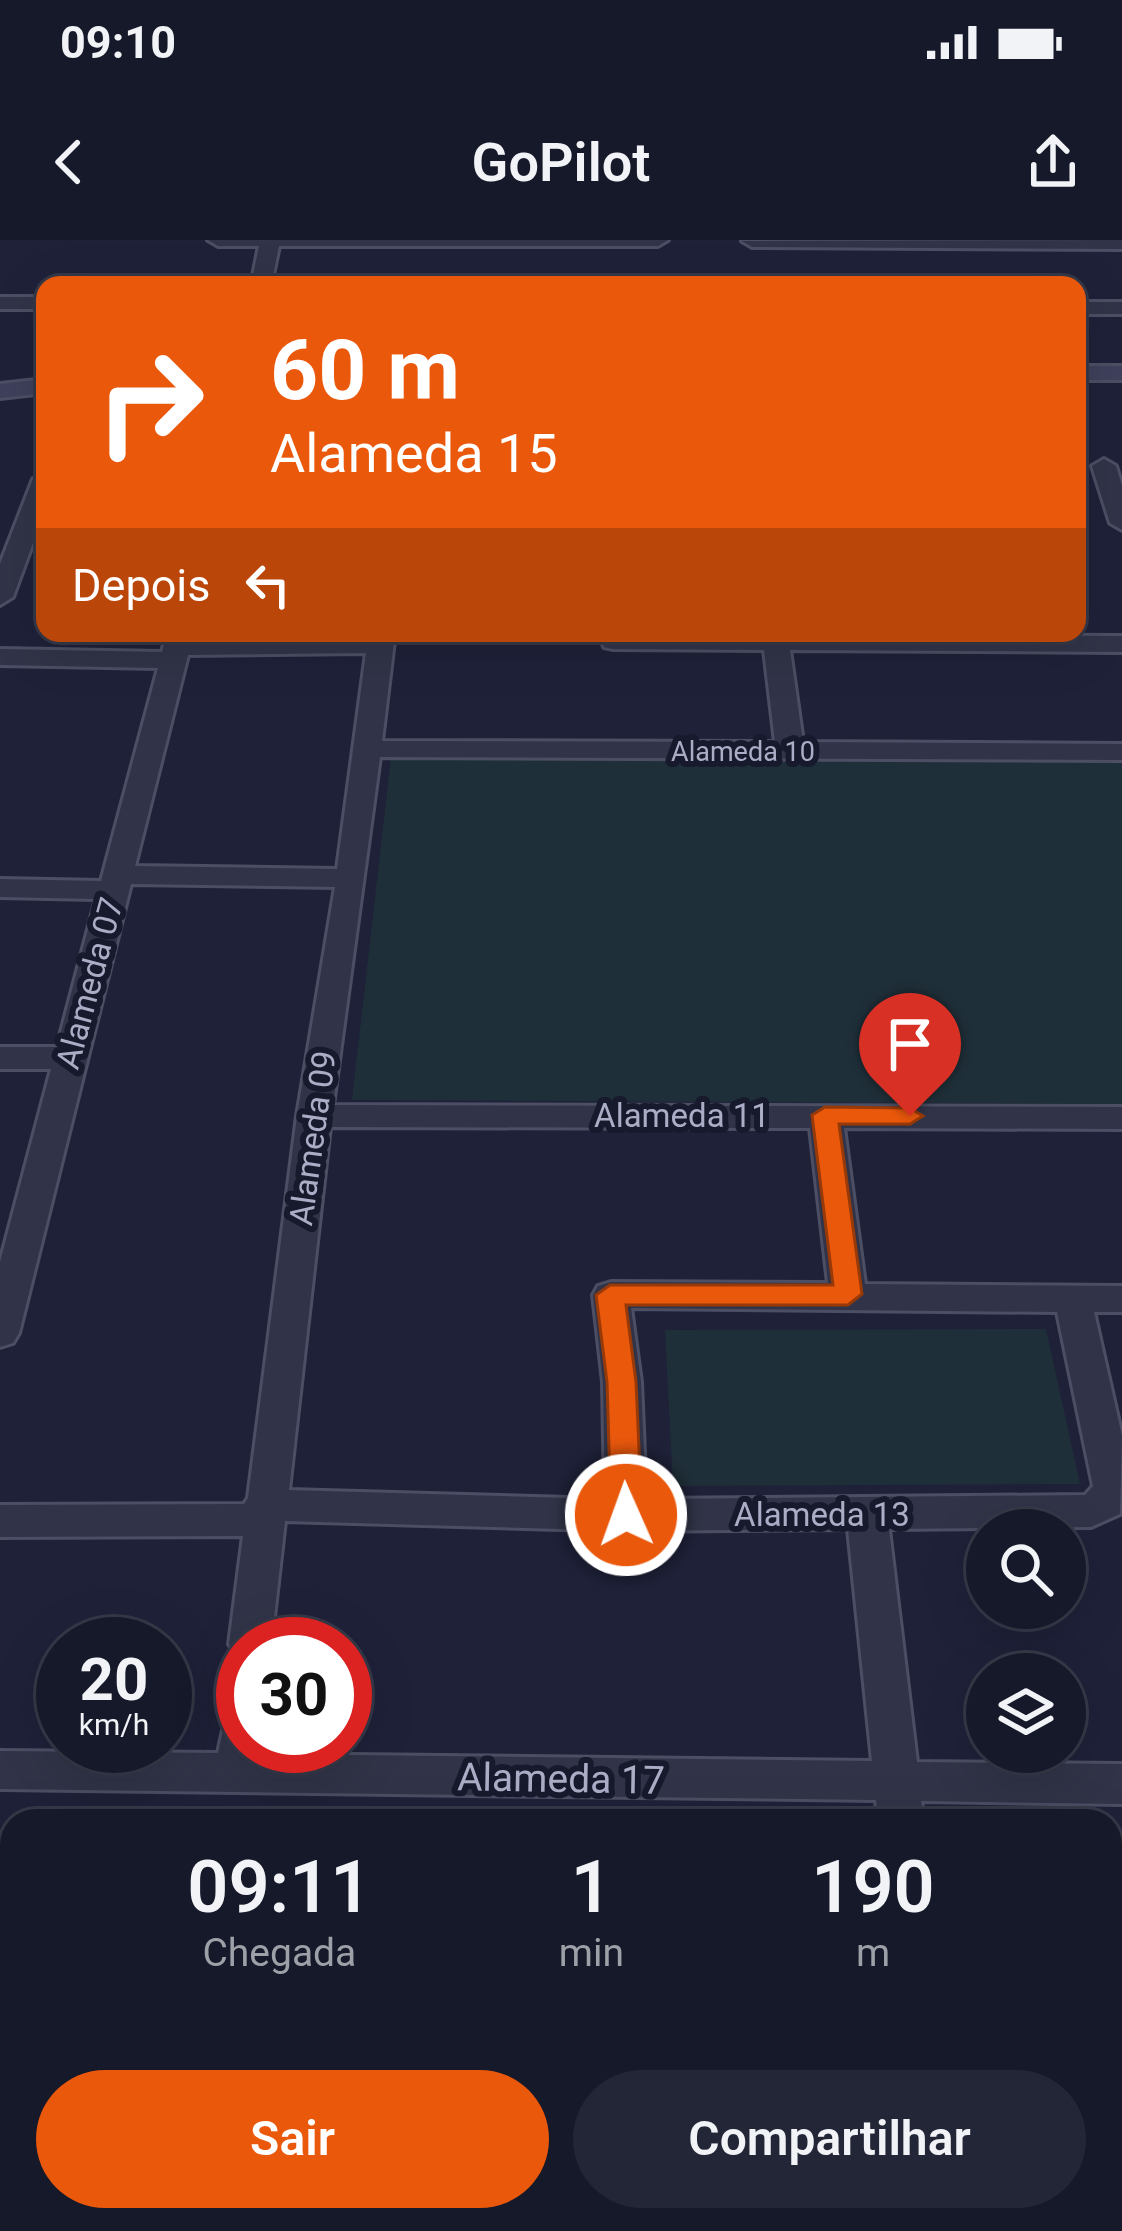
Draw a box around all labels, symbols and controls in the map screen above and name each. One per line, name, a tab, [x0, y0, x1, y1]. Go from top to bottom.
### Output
text: 09:10	[60, 16, 176, 69]
icon: back	[36, 129, 102, 195]
icon: share	[1020, 129, 1086, 195]
text: GoPilot	[472, 131, 650, 194]
text: 60 m	[270, 321, 460, 420]
icon: right	[72, 324, 228, 480]
text: Alameda 15	[270, 422, 558, 485]
icon: left	[235, 552, 301, 618]
text: Depois	[72, 559, 211, 612]
street label: Alameda 10	[671, 736, 815, 768]
street label: Alameda 07	[48, 893, 131, 1073]
pin	[859, 993, 961, 1116]
icon: arrive	[877, 1011, 943, 1077]
street label: Alameda 09	[281, 1048, 344, 1228]
street label: Alameda 11	[594, 1096, 770, 1135]
position arrow	[563, 1452, 689, 1578]
street label: Alameda 13	[734, 1495, 910, 1534]
map controls	[966, 1509, 1086, 1773]
button: search	[966, 1509, 1086, 1629]
speed limit sign: 30	[216, 1617, 372, 1773]
text: 20	[80, 1644, 148, 1715]
button: layers	[966, 1653, 1086, 1773]
text: km/h	[79, 1707, 149, 1742]
street label: Alameda 17	[457, 1754, 665, 1804]
text: 09:11	[187, 1845, 371, 1930]
text: 1	[571, 1845, 612, 1930]
text: 190	[811, 1845, 935, 1930]
text: Chegada	[202, 1930, 356, 1976]
text: min	[559, 1930, 624, 1976]
text: m	[856, 1930, 890, 1976]
button: Sair	[36, 2070, 549, 2208]
button: Compartilhar	[573, 2070, 1086, 2208]

